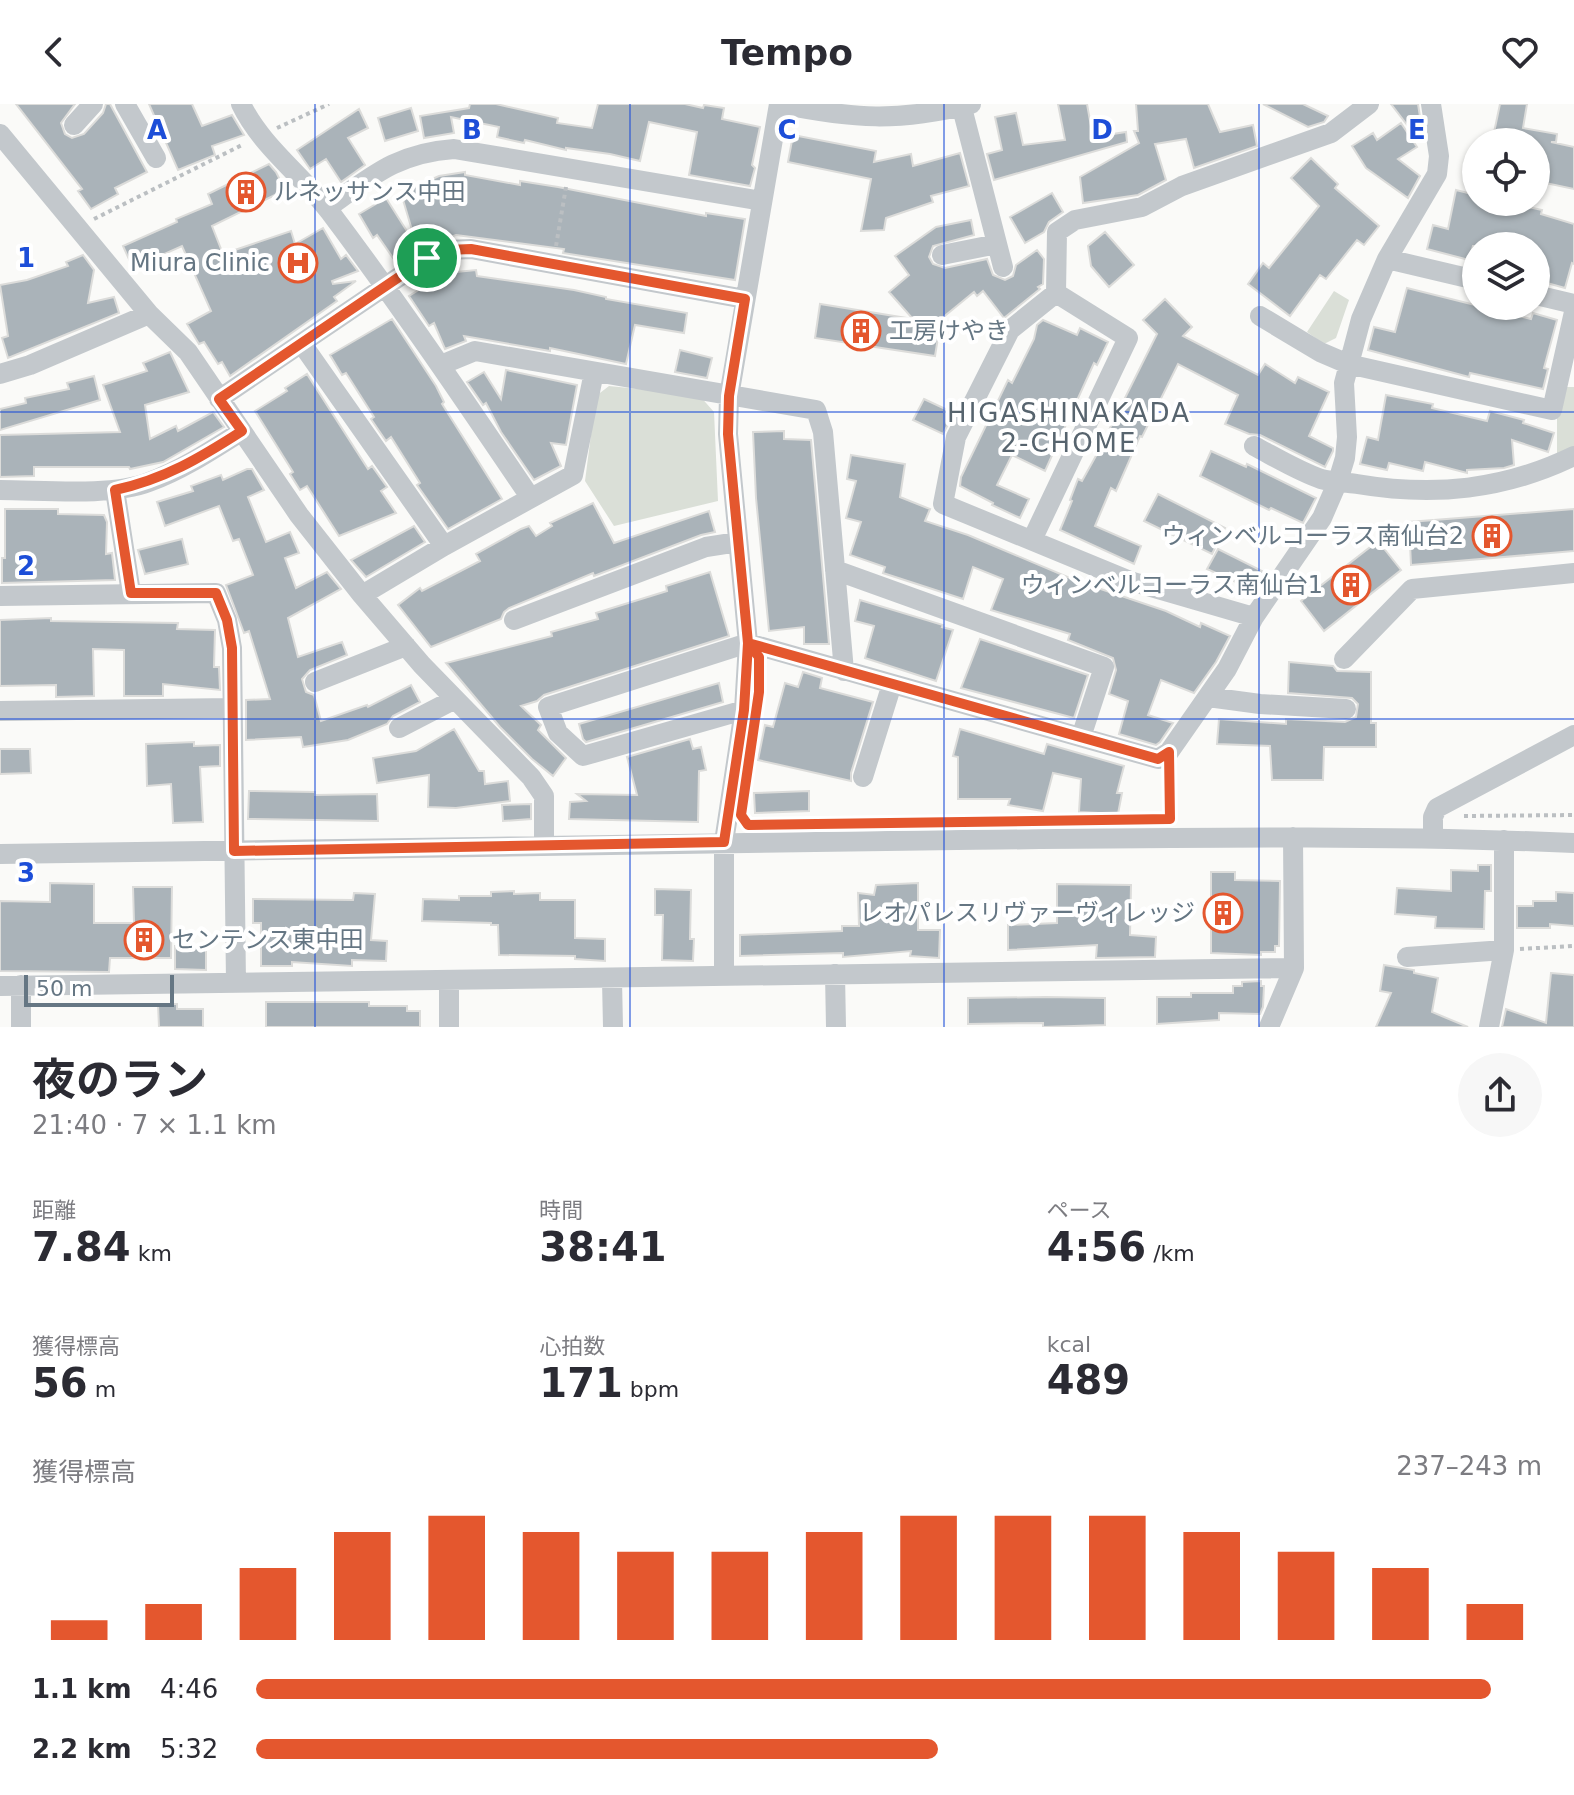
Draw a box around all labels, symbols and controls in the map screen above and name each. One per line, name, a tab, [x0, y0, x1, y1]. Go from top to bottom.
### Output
icon: back	[32, 30, 76, 74]
icon: heart	[1498, 30, 1542, 74]
text: Tempo	[721, 32, 853, 73]
text: A	[147, 115, 167, 145]
text: B	[462, 115, 482, 145]
text: C	[777, 115, 797, 145]
text: D	[1091, 115, 1113, 145]
text: E	[1408, 115, 1426, 145]
map controls	[1462, 128, 1550, 320]
button: locate	[1462, 128, 1550, 216]
building icon: ルネッサンス中田	[225, 171, 267, 213]
place label: ルネッサンス中田	[274, 178, 466, 206]
pin	[393, 224, 461, 292]
button: layers	[1462, 232, 1550, 320]
icon: arrive	[405, 236, 449, 280]
hospital icon: Miura Clinic	[277, 242, 319, 284]
text: 1	[17, 243, 35, 273]
place label: Miura Clinic	[130, 249, 270, 277]
building icon: 工房けやき	[840, 310, 882, 352]
place label: 工房けやき	[889, 317, 1009, 345]
district label: HIGASHINAKADA 2-CHOME	[947, 398, 1191, 458]
building icon: ウィンベルコーラス南仙台2	[1471, 515, 1513, 557]
place label: ウィンベルコーラス南仙台2	[1162, 522, 1464, 550]
text: 2	[17, 551, 35, 581]
building icon: ウィンベルコーラス南仙台1	[1330, 564, 1372, 606]
place label: ウィンベルコーラス南仙台1	[1021, 571, 1323, 599]
text: 3	[17, 858, 35, 888]
building icon: レオパレスリヴァーヴィレッジ	[1202, 892, 1244, 934]
place label: レオパレスリヴァーヴィレッジ	[859, 899, 1195, 927]
building icon: センテンス東中田	[123, 919, 165, 961]
place label: センテンス東中田	[172, 926, 364, 954]
scale bar	[24, 971, 174, 1007]
text: 50 m	[36, 976, 92, 1001]
button: share	[1458, 1053, 1542, 1137]
text: 夜のラン	[32, 1054, 208, 1105]
text: 21:40 · 7 × 1.1 km	[32, 1110, 277, 1140]
text: 距離	[32, 1198, 76, 1223]
text: 時間	[539, 1198, 583, 1223]
text: ペース	[1047, 1198, 1112, 1223]
text: 7.84	[32, 1224, 131, 1270]
text: 38:41	[539, 1224, 667, 1270]
text: 4:56	[1047, 1224, 1146, 1270]
text: km	[131, 1241, 172, 1266]
text: /km	[1146, 1241, 1195, 1266]
text: kcal	[1047, 1332, 1091, 1357]
text: 獲得標高	[32, 1334, 120, 1359]
text: 心拍数	[539, 1334, 605, 1359]
text: 489	[1047, 1357, 1130, 1403]
text: 56	[32, 1360, 88, 1406]
text: 171	[539, 1360, 623, 1406]
text: m	[88, 1377, 116, 1402]
text: bpm	[623, 1377, 679, 1402]
text: 237–243 m	[1396, 1451, 1542, 1481]
text: 獲得標高	[32, 1457, 136, 1487]
text: 1.1 km	[32, 1674, 132, 1704]
text: 4:46	[160, 1674, 218, 1704]
text: 2.2 km	[32, 1734, 132, 1764]
text: 5:32	[160, 1734, 218, 1764]

